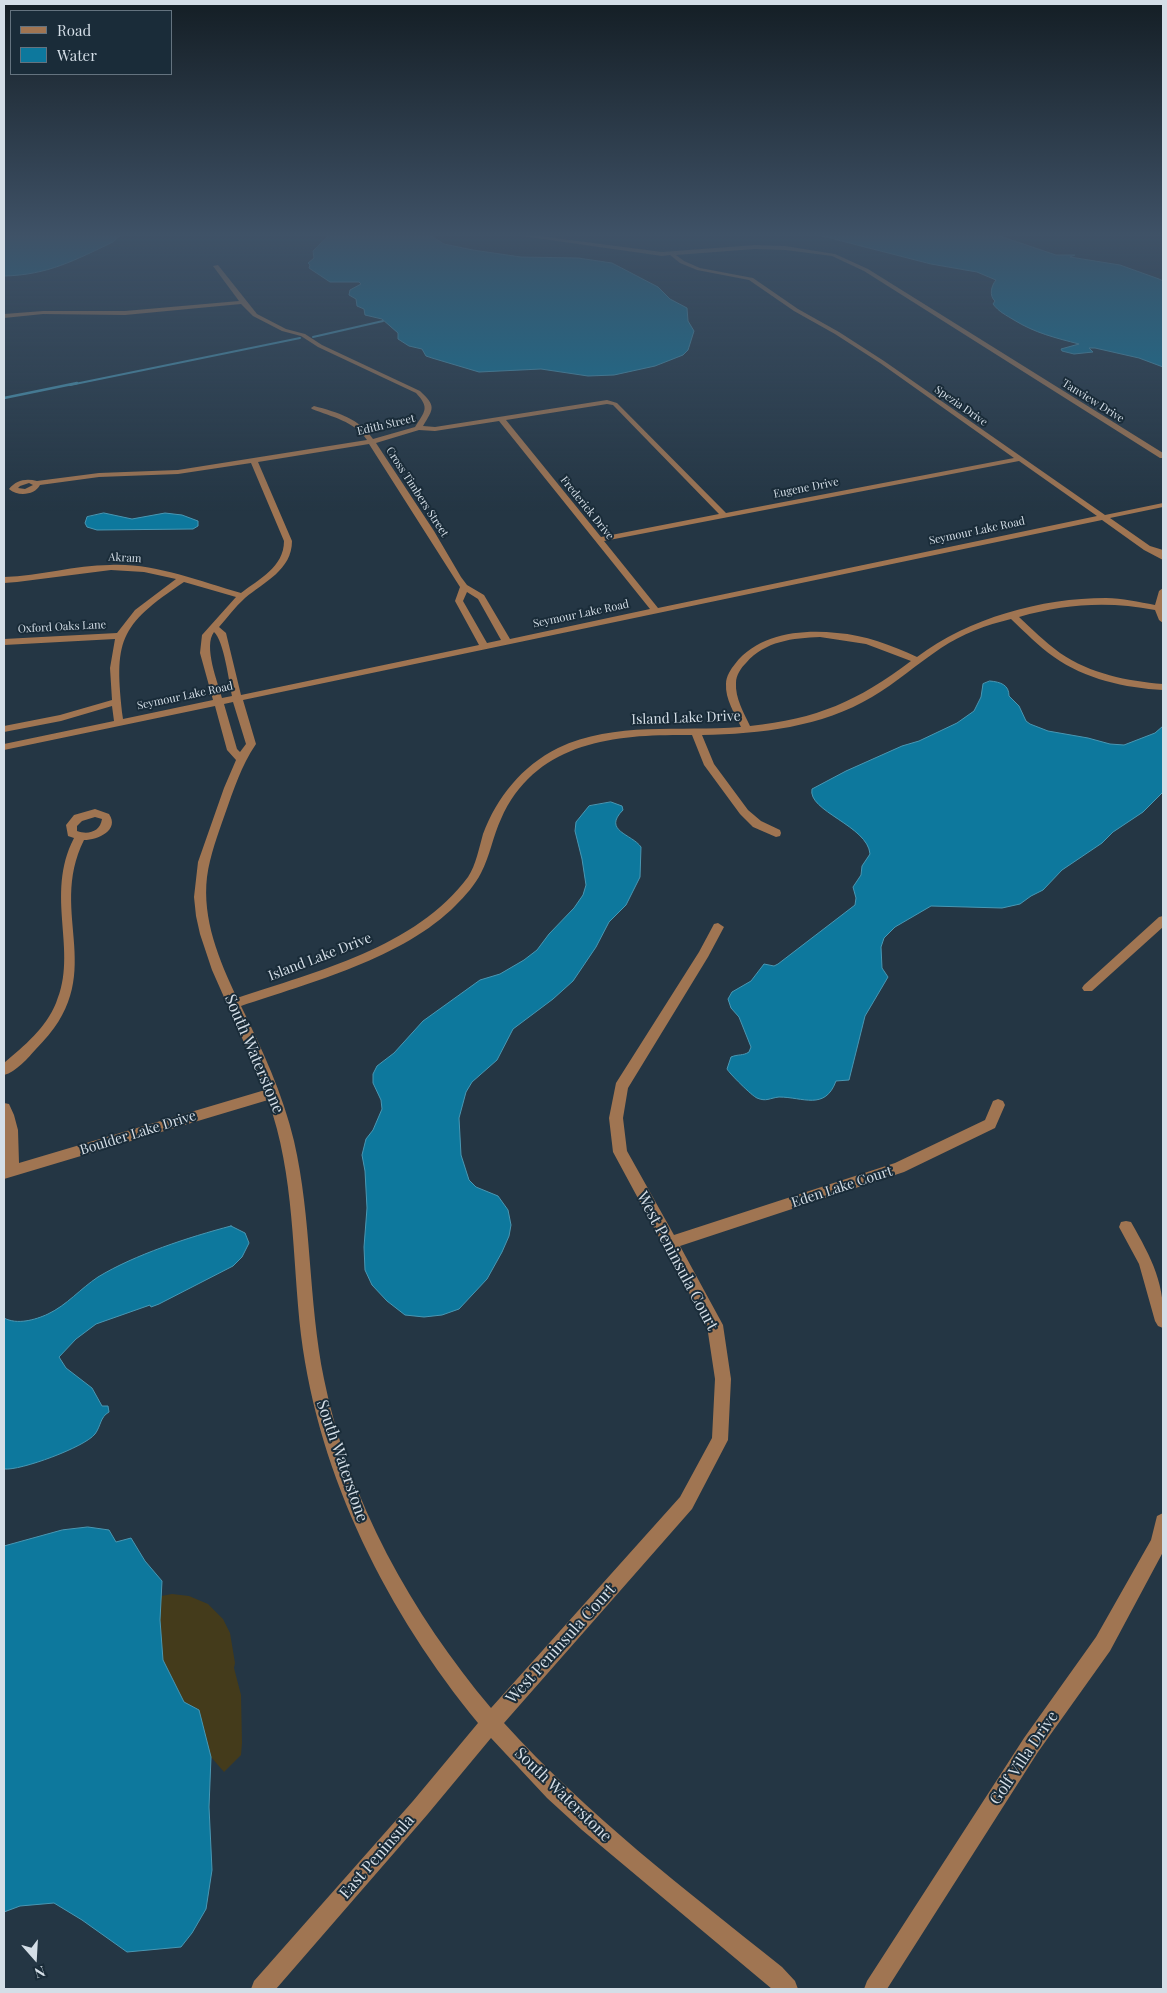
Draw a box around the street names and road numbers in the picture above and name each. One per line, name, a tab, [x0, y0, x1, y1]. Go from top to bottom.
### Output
street label: Tanview Drive	[1059, 377, 1127, 425]
street label: Spezia Drive	[932, 383, 990, 429]
street label: Edith Street	[356, 412, 416, 438]
street label: Cross Timbers Street	[383, 445, 451, 539]
street label: Frederick Drive	[557, 474, 617, 542]
street label: Eugene Drive	[772, 475, 840, 501]
street label: Seymour Lake Road	[928, 514, 1026, 548]
street label: Akram	[108, 551, 142, 565]
street label: Seymour Lake Road	[532, 597, 630, 631]
street label: Oxford Oaks Lane	[18, 618, 106, 636]
street label: Seymour Lake Road	[136, 679, 234, 713]
street label: Island Lake Drive	[631, 708, 741, 728]
street label: Island Lake Drive	[266, 930, 374, 984]
street label: South Waterstone	[220, 992, 288, 1116]
street label: Boulder Lake Drive	[78, 1107, 198, 1159]
street label: Eden Lake Court	[789, 1163, 895, 1211]
street label: West Peninsula Court	[632, 1188, 722, 1334]
street label: South Waterstone	[312, 1398, 372, 1524]
street label: West Peninsula Court	[502, 1580, 620, 1708]
street label: Golf Villa Drive	[986, 1708, 1062, 1808]
street label: South Waterstone	[510, 1744, 616, 1846]
street label: East Peninsula	[335, 1811, 419, 1903]

